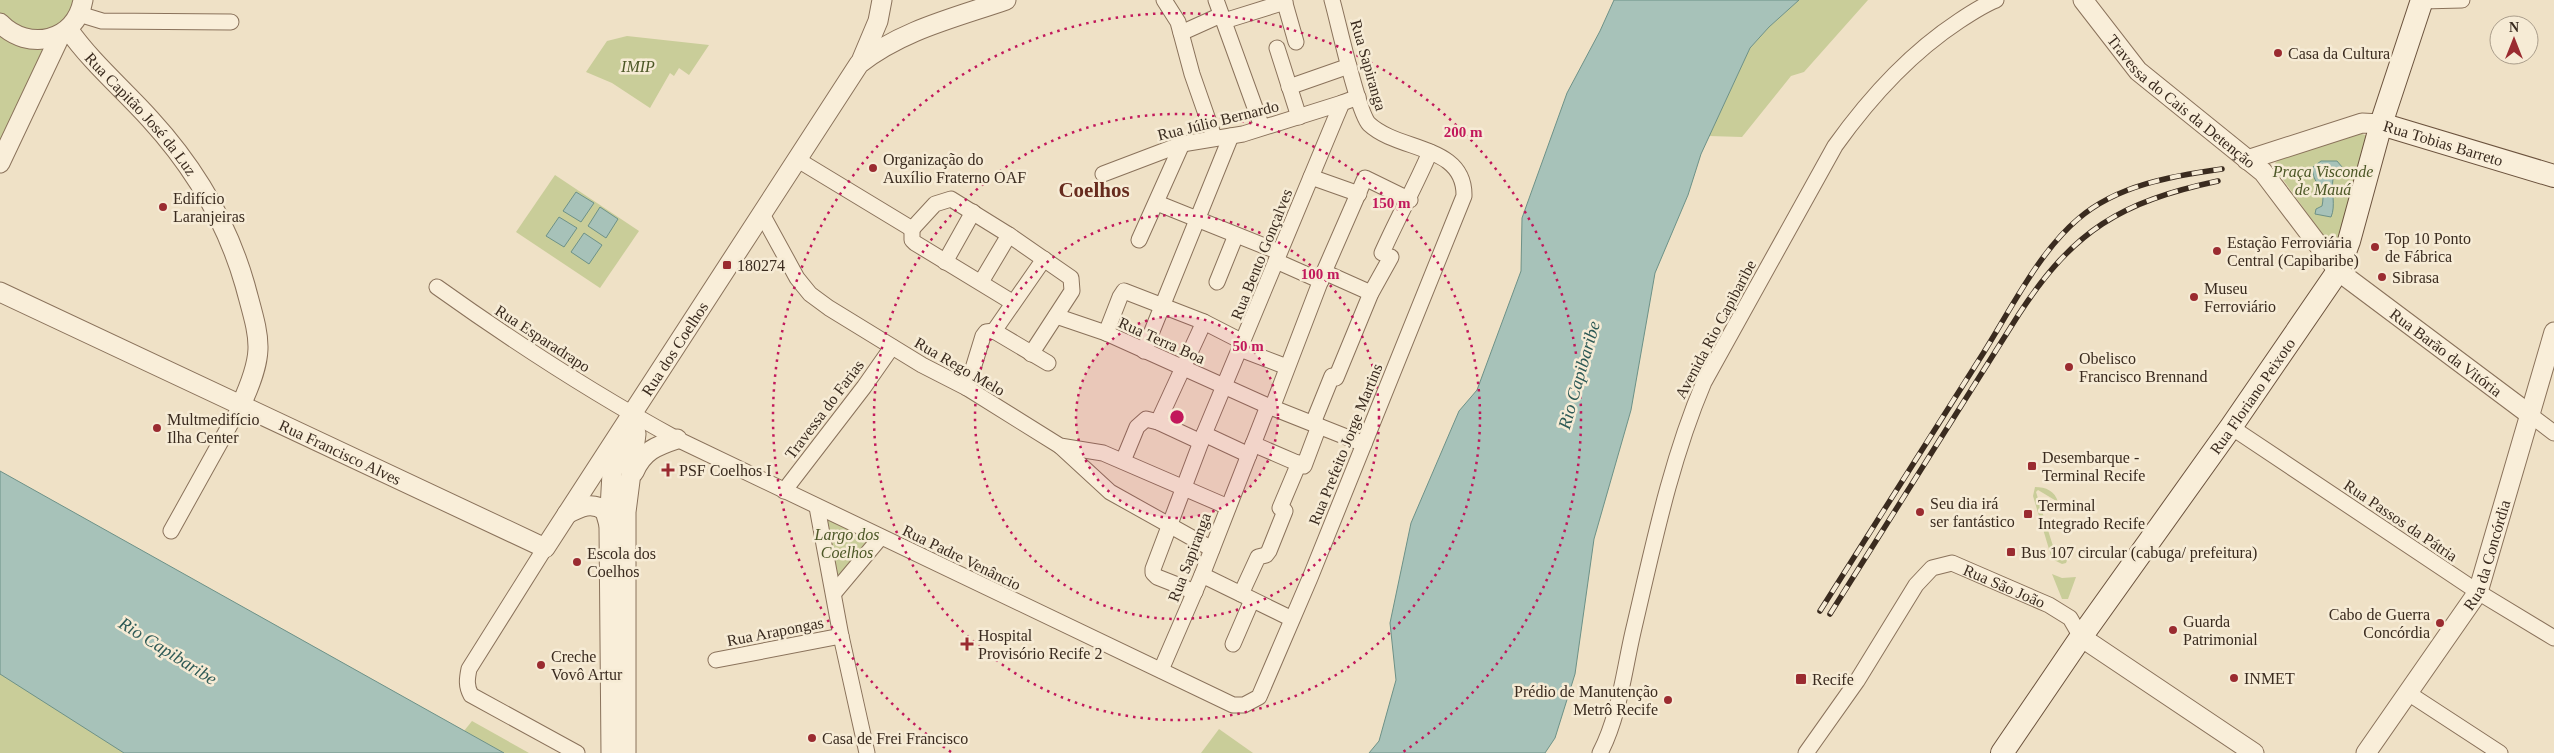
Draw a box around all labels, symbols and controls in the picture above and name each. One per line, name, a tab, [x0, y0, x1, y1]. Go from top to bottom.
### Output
north arrow	[2489, 15, 2539, 65]
street label: Rua Sapiranga	[1346, 18, 1390, 113]
text: N	[2509, 20, 2519, 35]
street label: Travessa do Cais da Detenção	[2104, 31, 2258, 171]
place label: Casa da Cultura	[2288, 45, 2390, 62]
marker: Casa da Cultura	[2272, 47, 2284, 59]
street label: Rua Capitão José da Luz	[81, 49, 200, 179]
park label: IMIP	[620, 58, 655, 75]
street label: Rua Júlio Bernardo	[1156, 97, 1281, 144]
street label: Rua Tobias Barreto	[2381, 117, 2505, 169]
text: 200 m	[1444, 124, 1483, 140]
place label: Organização do Auxílio Fraterno OAF	[883, 151, 1026, 186]
marker: Organização do Auxílio Fraterno OAF	[867, 162, 879, 174]
park label: Praça Visconde de Mauá	[2272, 163, 2373, 198]
district label: Coelhos	[1058, 178, 1130, 202]
street label: Rua Bento Gonçalves	[1227, 186, 1296, 322]
place label: Edifício Laranjeiras	[173, 190, 245, 226]
text: 150 m	[1372, 195, 1411, 211]
marker: Edifício Laranjeiras	[157, 201, 169, 213]
place label: Top 10 Ponto de Fábrica	[2385, 230, 2471, 265]
place label: Estação Ferroviária Central (Capibaribe)	[2227, 234, 2359, 270]
marker: Top 10 Ponto de Fábrica	[2369, 241, 2381, 253]
marker: Estação Ferroviária Central (Capibaribe)	[2211, 245, 2223, 257]
place label: 180274	[737, 257, 785, 274]
street label: Avenida Rio Capibaribe	[1672, 257, 1760, 402]
marker: 180274	[721, 259, 733, 271]
text: 100 m	[1301, 266, 1340, 282]
place label: Sibrasa	[2392, 269, 2439, 286]
marker: Sibrasa	[2376, 271, 2388, 283]
place label: Museu Ferroviário	[2204, 280, 2276, 315]
marker: Museu Ferroviário	[2188, 291, 2200, 303]
street label: Rua dos Coelhos	[638, 299, 712, 399]
street label: Rua Esparadrapo	[492, 301, 593, 376]
street label: Rua Barão da Vitória	[2387, 305, 2505, 400]
street label: Rua Terra Boa	[1116, 314, 1208, 367]
water label: Rio Capibaribe	[1554, 319, 1604, 432]
street label: Rua Rego Melo	[911, 334, 1008, 400]
street label: Rua Floriano Peixoto	[2207, 335, 2298, 457]
text: 50 m	[1232, 338, 1264, 354]
place label: Obelisco Francisco Brennand	[2079, 350, 2207, 385]
street label: Travessa do Farias	[782, 357, 867, 462]
street label: Rua Prefeito Jorge Martins	[1305, 361, 1387, 528]
marker: Obelisco Francisco Brennand	[2063, 361, 2075, 373]
centre of rings	[1168, 408, 1186, 426]
place label: Multmedifício Ilha Center	[167, 411, 259, 446]
street label: Rua Francisco Alves	[277, 416, 404, 488]
marker: Multmedifício Ilha Center	[151, 422, 163, 434]
place label: Desembarque - Terminal Recife	[2042, 449, 2145, 484]
marker: Desembarque - Terminal Recife	[2026, 460, 2038, 472]
place label: PSF Coelhos I	[679, 462, 771, 479]
marker: PSF Coelhos I	[661, 463, 675, 477]
street label: Rua Passos da Pátria	[2341, 476, 2461, 565]
place label: Seu dia irá ser fantástico	[1930, 495, 2015, 530]
place label: Terminal Integrado Recife	[2038, 497, 2145, 533]
street label: Rua da Concórdia	[2460, 498, 2513, 613]
marker: Seu dia irá ser fantástico	[1914, 506, 1926, 518]
marker: Terminal Integrado Recife	[2022, 508, 2034, 520]
street label: Rua Sapiranga	[1165, 510, 1215, 604]
street label: Rua Padre Venâncio	[900, 521, 1024, 593]
park label: Largo dos Coelhos	[814, 526, 879, 561]
place label: Bus 107 circular (cabuga/ prefeitura)	[2021, 544, 2257, 562]
place label: Escola dos Coelhos	[587, 545, 656, 580]
marker: Bus 107 circular (cabuga/ prefeitura)	[2005, 546, 2017, 558]
marker: Escola dos Coelhos	[571, 556, 583, 568]
street label: Rua São João	[1961, 561, 2048, 611]
place label: Cabo de Guerra Concórdia	[2329, 606, 2430, 641]
water label: Rio Capibaribe	[115, 612, 221, 689]
place label: Guarda Patrimonial	[2183, 613, 2258, 648]
street label: Rua Arapongas	[725, 614, 825, 650]
marker: Cabo de Guerra Concórdia	[2434, 617, 2446, 629]
marker: Guarda Patrimonial	[2167, 624, 2179, 636]
place label: Hospital Provisório Recife 2	[978, 627, 1102, 662]
marker: Hospital Provisório Recife 2	[960, 637, 974, 651]
place label: Creche Vovô Artur	[551, 648, 623, 683]
marker: Creche Vovô Artur	[535, 659, 547, 671]
place label: INMET	[2244, 670, 2295, 687]
place label: Recife	[1812, 671, 1854, 688]
marker: Recife	[1794, 672, 1808, 686]
marker: INMET	[2228, 672, 2240, 684]
place label: Prédio de Manutenção Metrô Recife	[1514, 683, 1658, 718]
marker: Prédio de Manutenção Metrô Recife	[1662, 694, 1674, 706]
place label: Casa de Frei Francisco	[822, 730, 968, 747]
marker: Casa de Frei Francisco	[806, 732, 818, 744]

